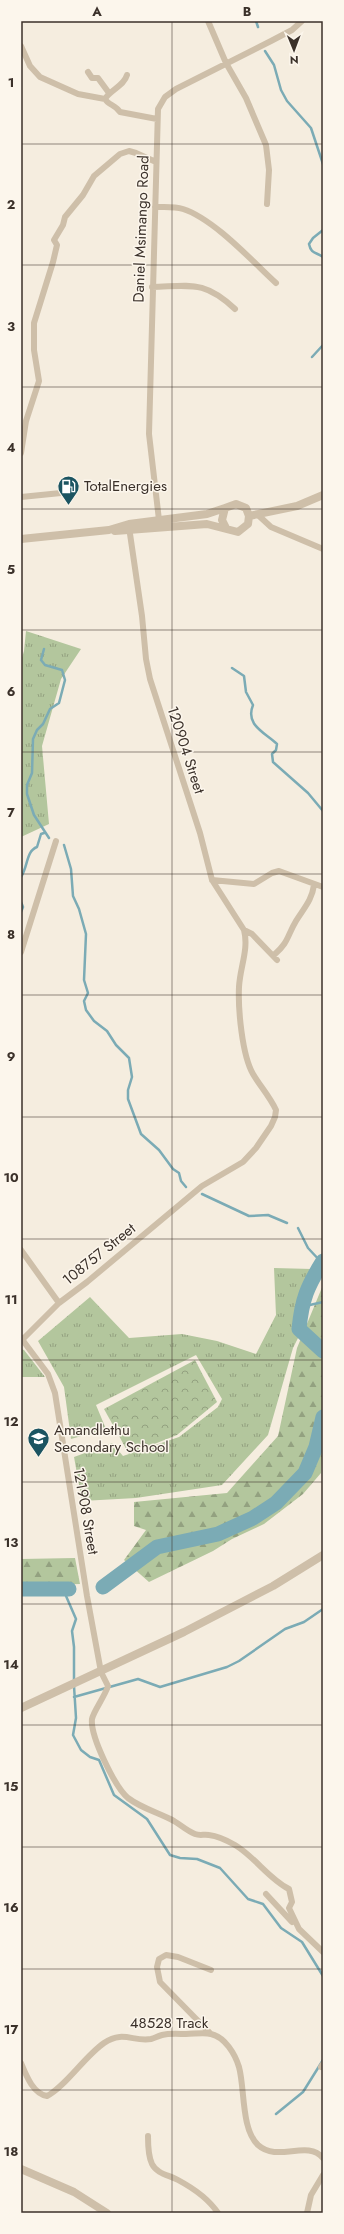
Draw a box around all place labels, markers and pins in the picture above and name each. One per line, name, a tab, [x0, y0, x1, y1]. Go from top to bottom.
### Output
fuel station icon: TotalEnergies	[56, 473, 82, 506]
place label: TotalEnergies	[84, 475, 167, 497]
place label: Amandlethu Secondary School	[54, 1419, 169, 1458]
school or university icon: Amandlethu Secondary School	[26, 1426, 52, 1459]

